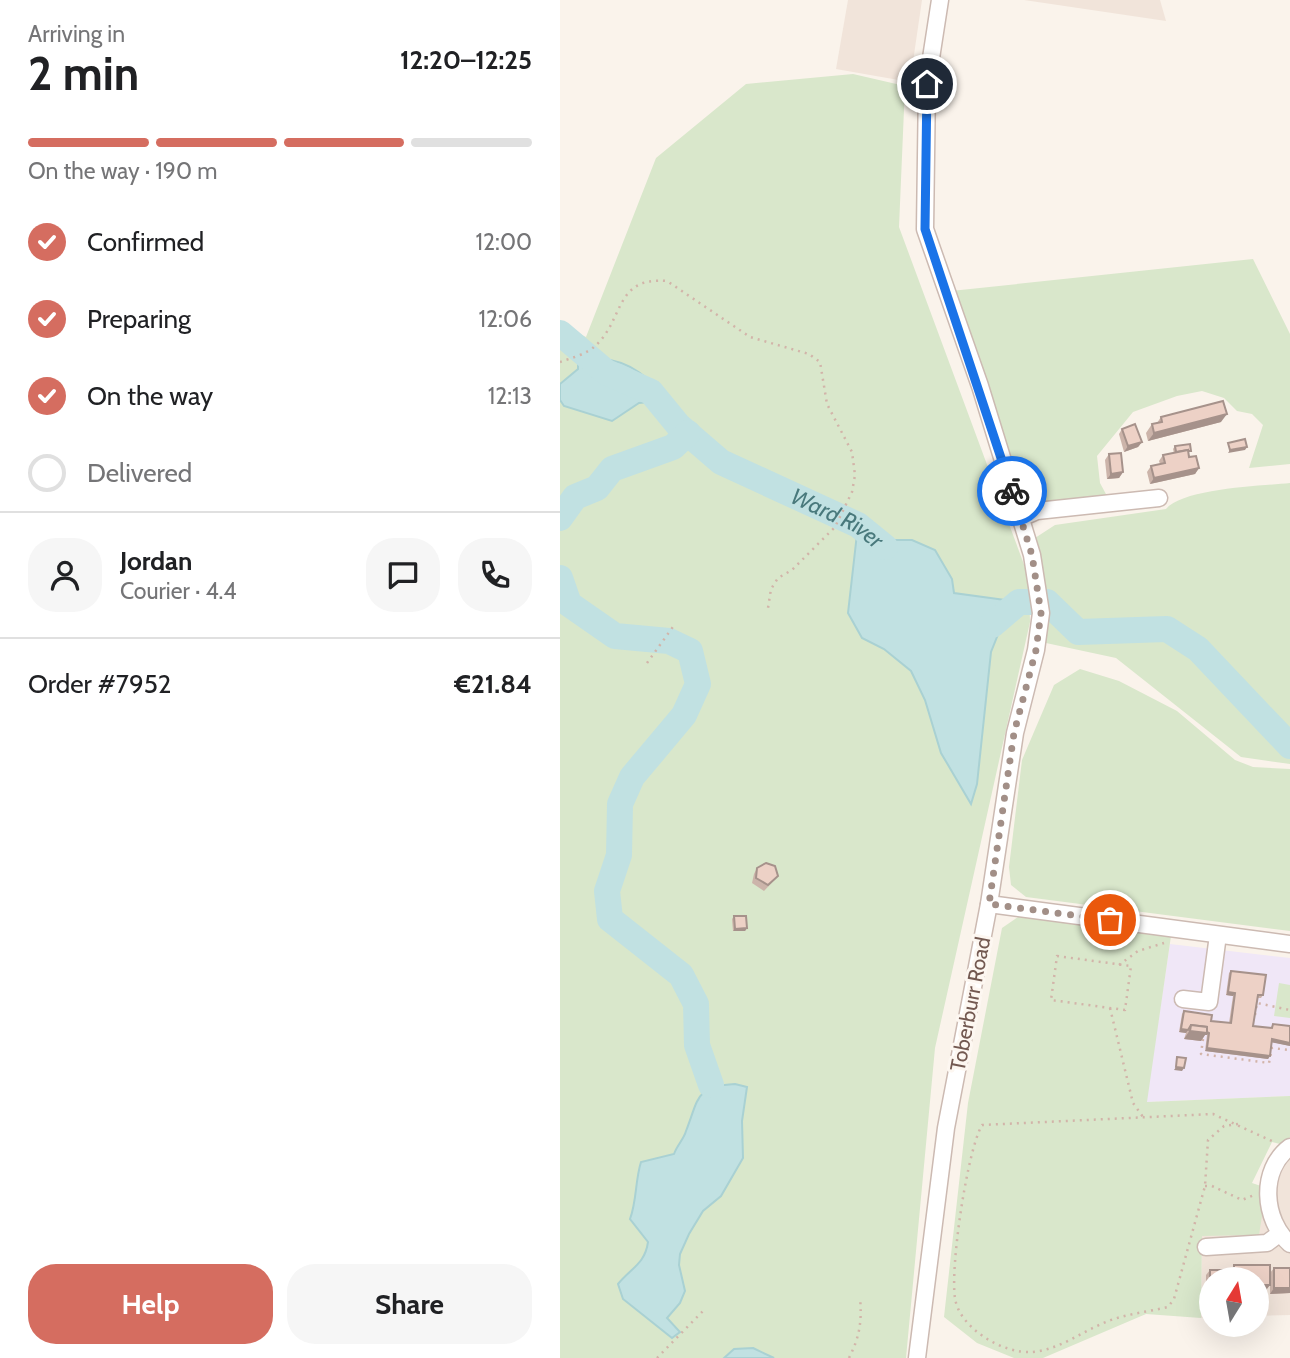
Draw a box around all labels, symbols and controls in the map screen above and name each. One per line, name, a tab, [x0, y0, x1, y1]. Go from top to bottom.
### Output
text: Arriving in	[28, 20, 125, 48]
text: 12:20–12:25	[400, 44, 532, 76]
text: 2 min	[28, 46, 139, 102]
pin	[897, 54, 957, 114]
icon: home	[908, 65, 946, 103]
text: On the way · 190 m	[28, 157, 217, 185]
icon: check	[28, 223, 66, 261]
text: Confirmed	[87, 226, 204, 258]
text: 12:00	[476, 228, 532, 256]
icon: check	[28, 300, 66, 338]
text: Preparing	[87, 303, 191, 335]
text: 12:06	[479, 305, 532, 333]
icon: check	[28, 377, 66, 415]
text: On the way	[87, 380, 213, 412]
text: 12:13	[488, 382, 532, 410]
courier	[977, 456, 1047, 526]
text: Delivered	[87, 457, 192, 489]
icon: bike	[993, 472, 1031, 510]
water label: Ward River	[787, 482, 890, 555]
button: person	[28, 538, 102, 612]
button: chat	[366, 538, 440, 612]
button: phone	[458, 538, 532, 612]
text: Jordan	[120, 545, 192, 577]
text: Courier · 4.4	[120, 577, 237, 605]
text: Order #7952	[28, 668, 171, 700]
text: €21.84	[454, 668, 532, 700]
pin	[1080, 890, 1140, 950]
icon: bag	[1091, 901, 1129, 939]
street label: Toberburr Road	[945, 935, 995, 1073]
button: Help	[28, 1264, 273, 1344]
button: Share	[287, 1264, 532, 1344]
north arrow	[1199, 1267, 1269, 1337]
map controls	[1199, 1267, 1269, 1337]

